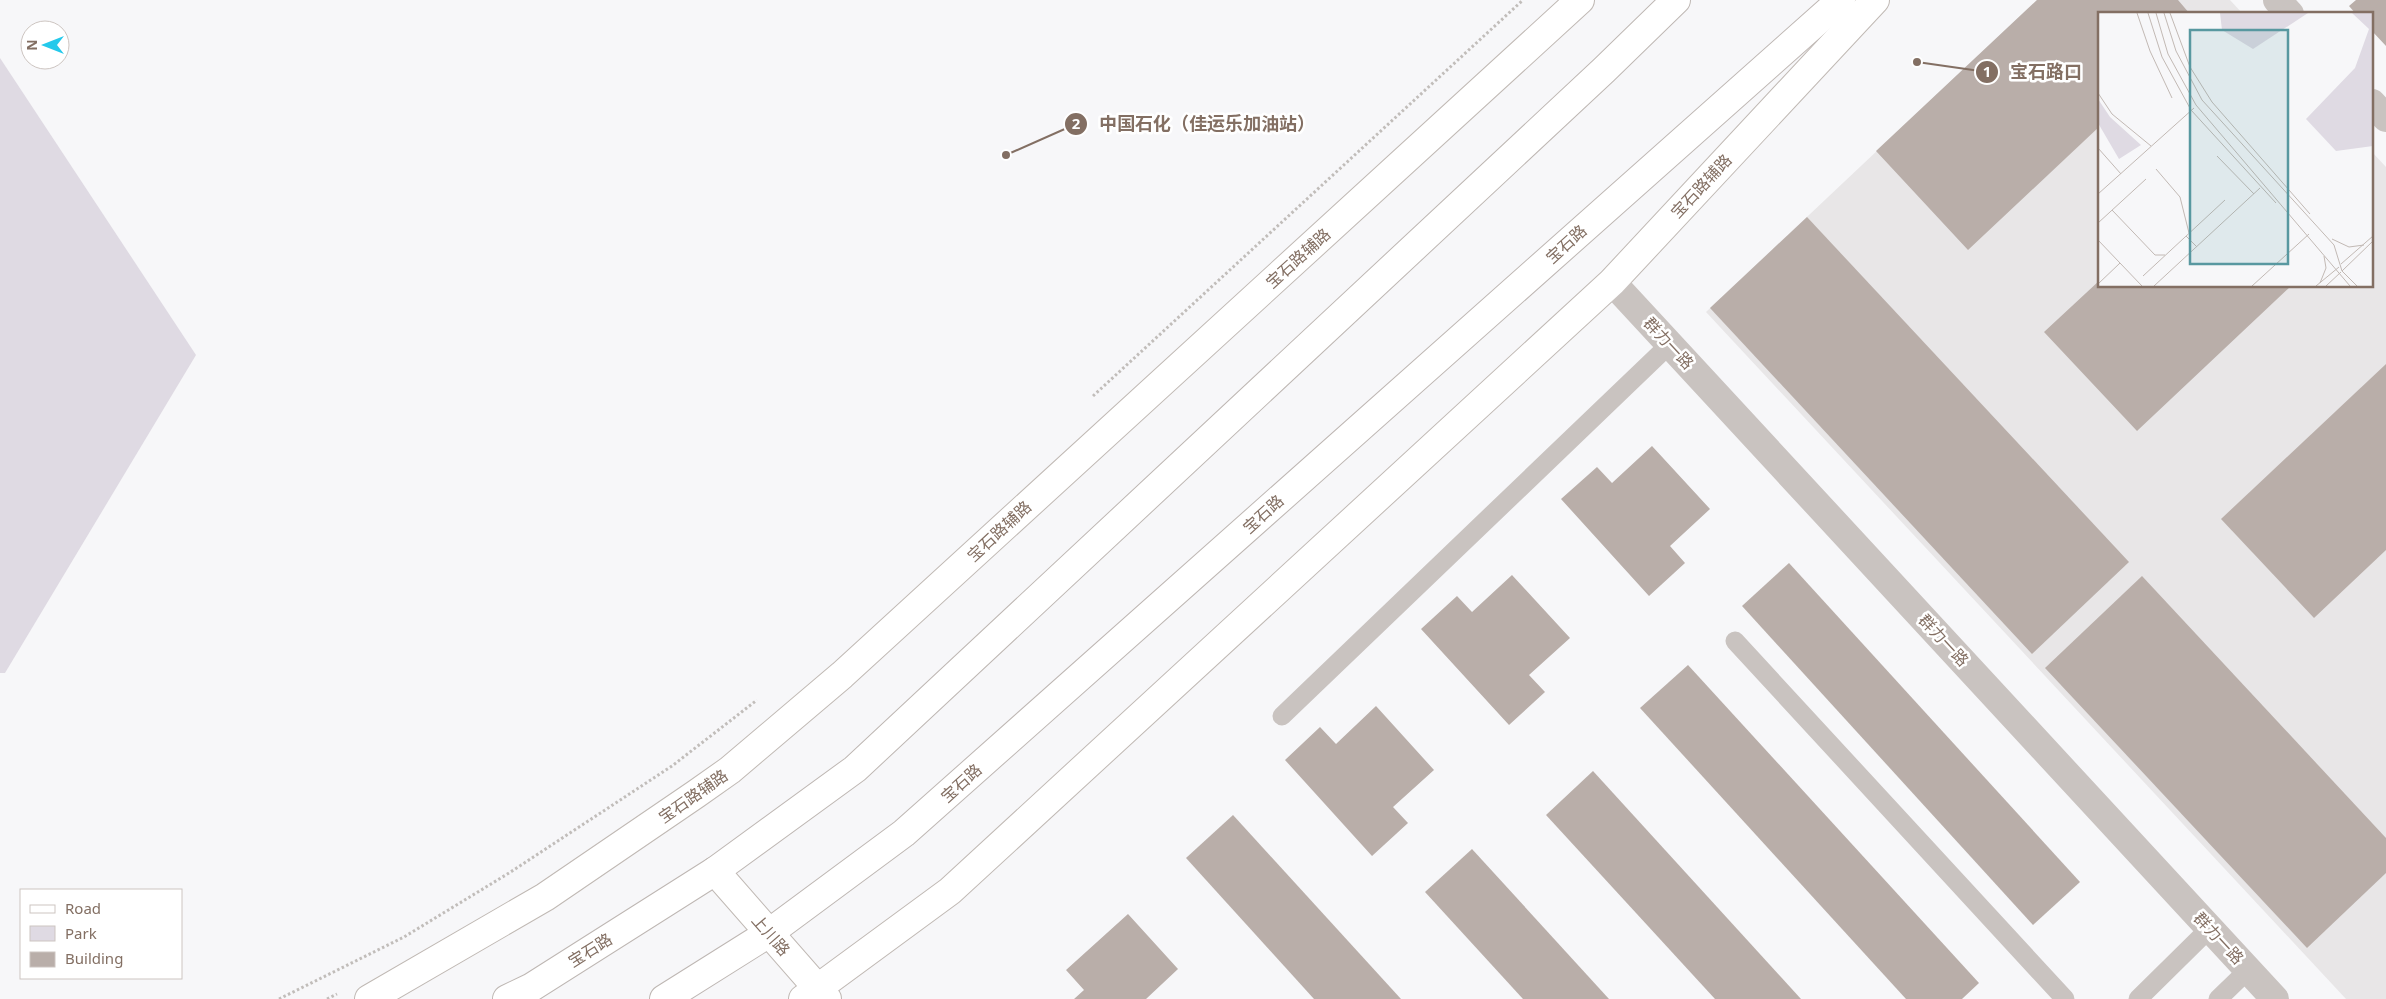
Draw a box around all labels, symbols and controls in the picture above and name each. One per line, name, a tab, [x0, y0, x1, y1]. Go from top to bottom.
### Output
inset map	[2098, 12, 2374, 288]
north arrow	[20, 20, 70, 70]
text: N	[22, 39, 41, 51]
callout: 宝石路口	[1975, 55, 2092, 88]
text: 宝石路口	[2010, 59, 2082, 83]
text: 1	[1983, 61, 1991, 81]
callout: 中国石化（佳运乐加油站）	[1064, 107, 1325, 140]
text: 中国石化（佳运乐加油站）	[1099, 111, 1315, 135]
text: 2	[1072, 113, 1081, 133]
street label: 宝石路辅路	[1666, 149, 1736, 223]
street label: 宝石路	[1541, 220, 1591, 268]
street label: 宝石路辅路	[1261, 223, 1335, 293]
street label: 群力一路	[1639, 312, 1699, 374]
street label: 宝石路	[1238, 490, 1288, 538]
street label: 宝石路辅路	[962, 496, 1036, 566]
street label: 群力一路	[1914, 609, 1974, 671]
street label: 宝石路	[936, 759, 986, 807]
street label: 宝石路辅路	[654, 764, 732, 828]
legend	[20, 889, 182, 979]
text: Road	[65, 898, 101, 918]
street label: 群力一路	[2189, 907, 2249, 969]
street label: 上川路	[747, 910, 795, 960]
text: Park	[65, 923, 97, 943]
street label: 宝石路	[564, 928, 616, 972]
text: Building	[65, 948, 123, 968]

